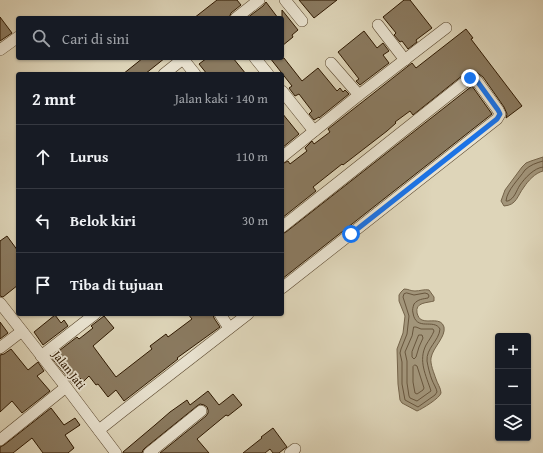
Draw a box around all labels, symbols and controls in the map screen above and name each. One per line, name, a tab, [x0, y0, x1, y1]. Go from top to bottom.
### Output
search box	[16, 16, 284, 60]
icon: search	[30, 27, 52, 49]
text: Cari di sini	[62, 28, 129, 49]
route end	[461, 69, 479, 87]
text: 2 mnt	[32, 86, 76, 111]
text: Jalan kaki · 140 m	[175, 89, 268, 108]
icon: ahead	[32, 146, 54, 168]
text: Lurus	[70, 146, 108, 167]
text: 110 m	[236, 147, 268, 166]
icon: left	[32, 210, 54, 232]
text: Belok kiri	[70, 210, 136, 231]
text: 30 m	[242, 211, 268, 230]
route start	[342, 225, 360, 243]
icon: arrive	[32, 274, 54, 296]
text: Tiba di tujuan	[70, 274, 163, 295]
map controls	[495, 333, 531, 441]
button: +	[495, 333, 531, 369]
street label: Jalan Jati	[48, 345, 90, 393]
button: −	[495, 369, 531, 405]
button: layers	[495, 405, 531, 441]

